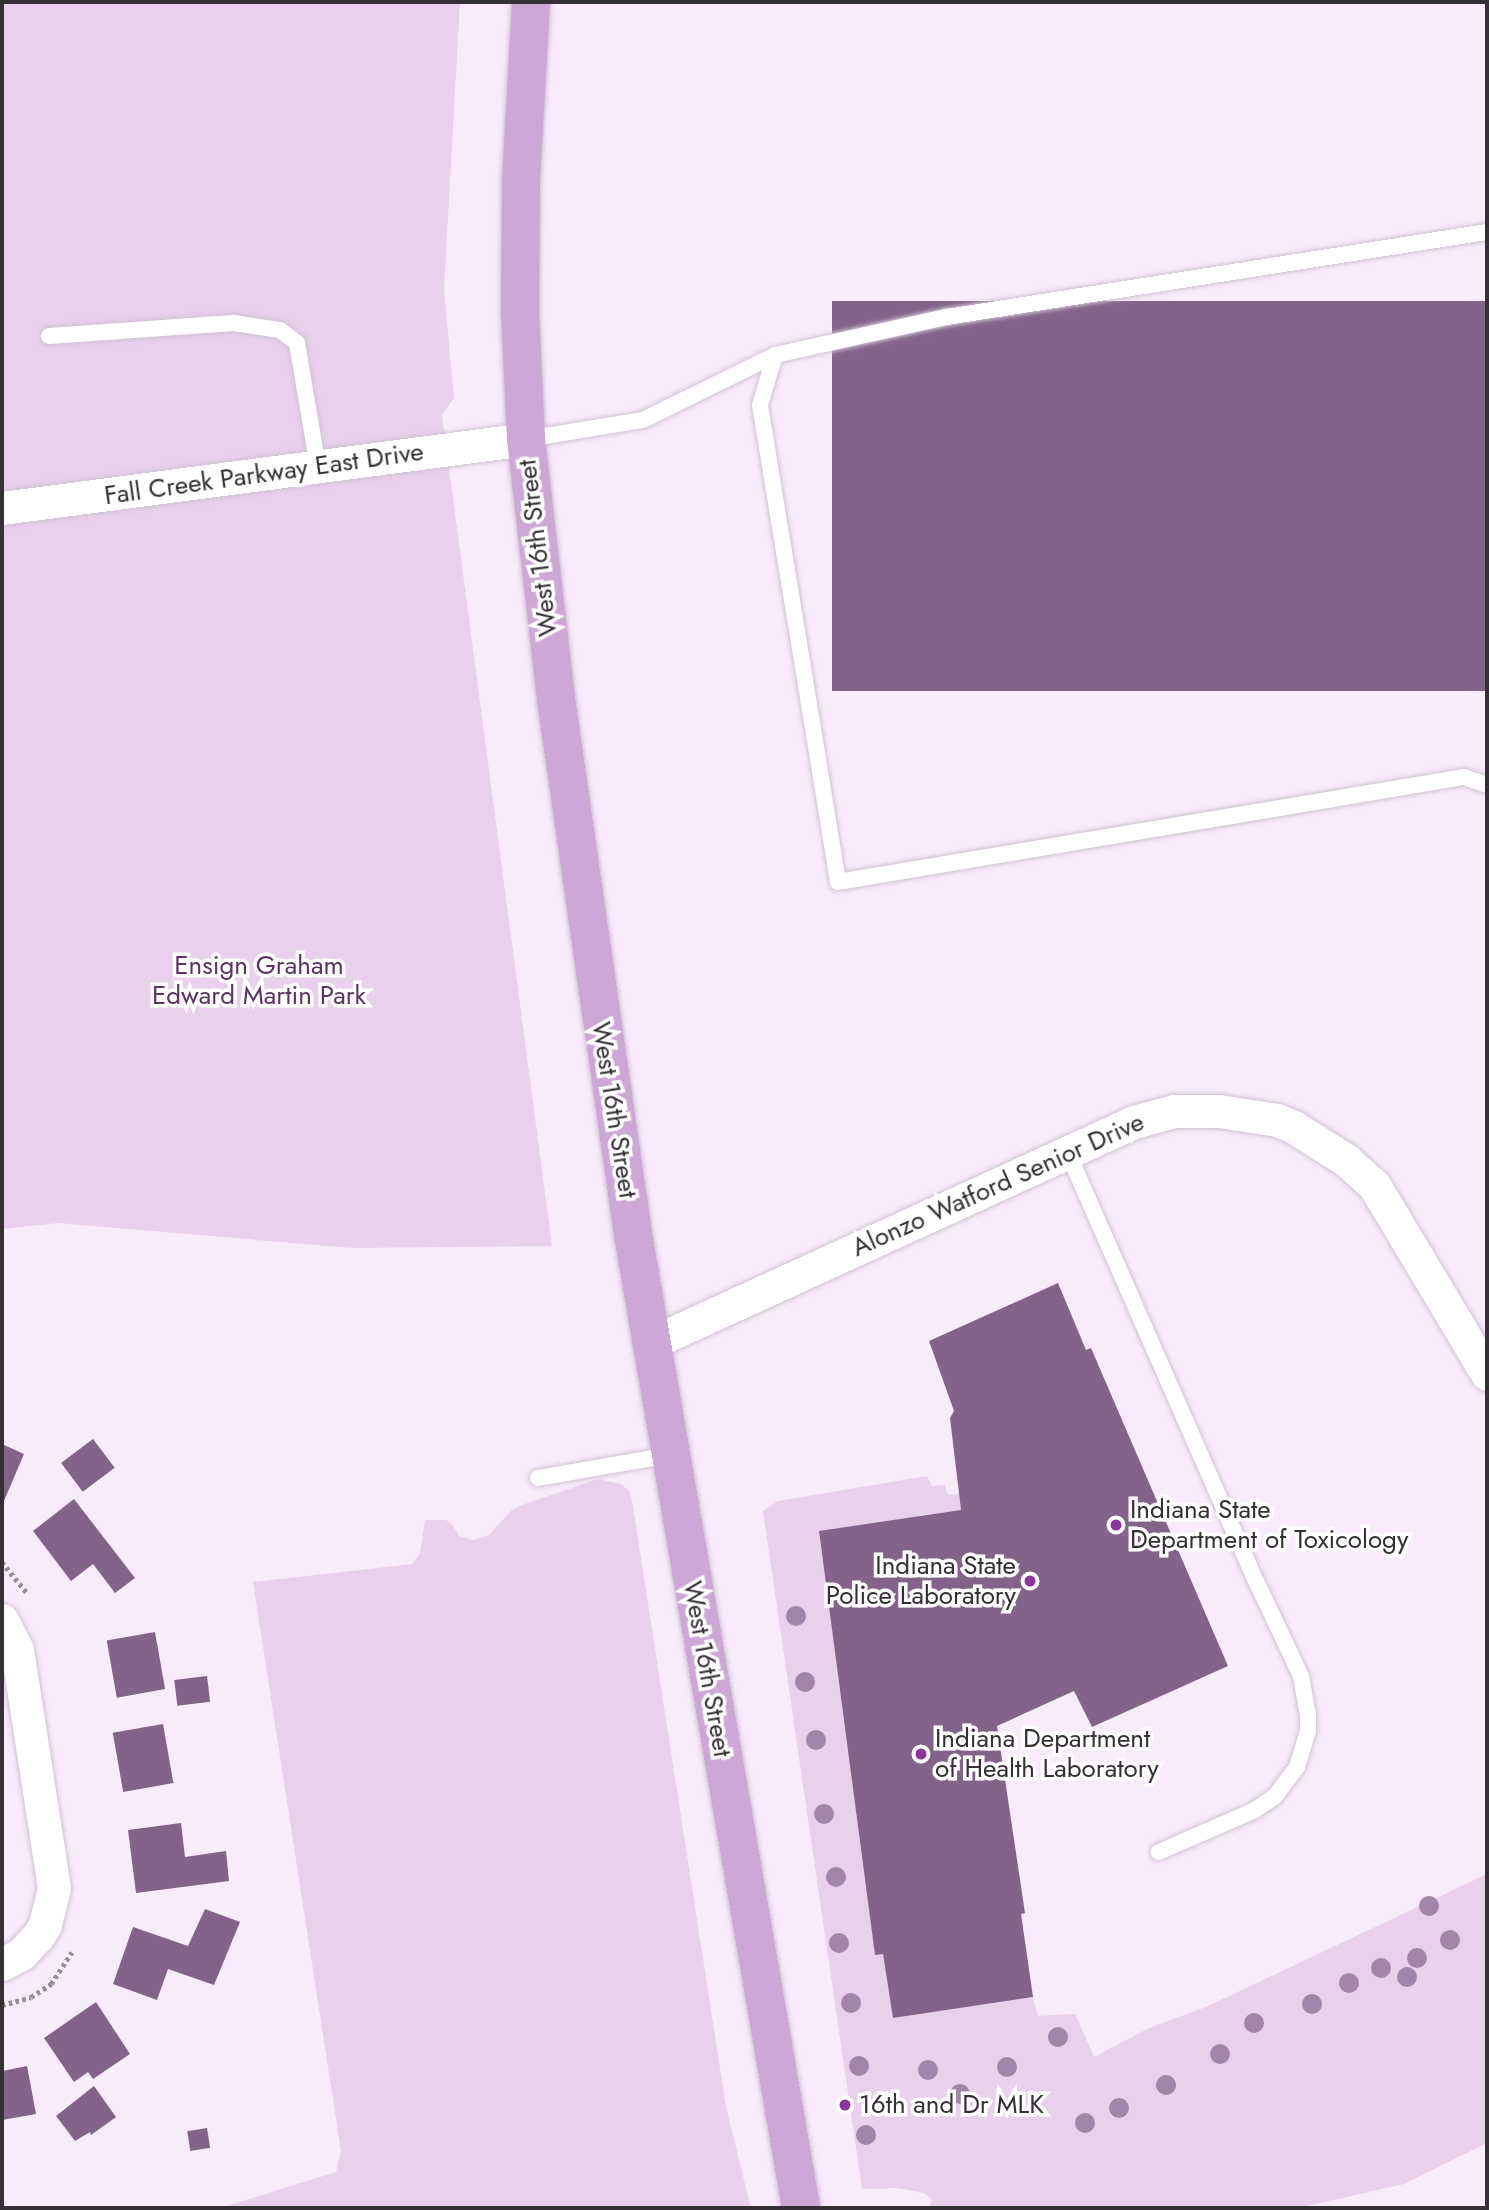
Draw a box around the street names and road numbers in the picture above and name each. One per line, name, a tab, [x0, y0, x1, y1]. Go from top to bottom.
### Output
street label: Fall Creek Parkway East Drive	[102, 436, 426, 512]
street label: West 16th Street	[512, 458, 564, 638]
street label: West 16th Street	[585, 1020, 643, 1200]
street label: Alonzo Watford Senior Drive	[847, 1106, 1149, 1264]
street label: West 16th Street	[676, 1579, 738, 1759]

